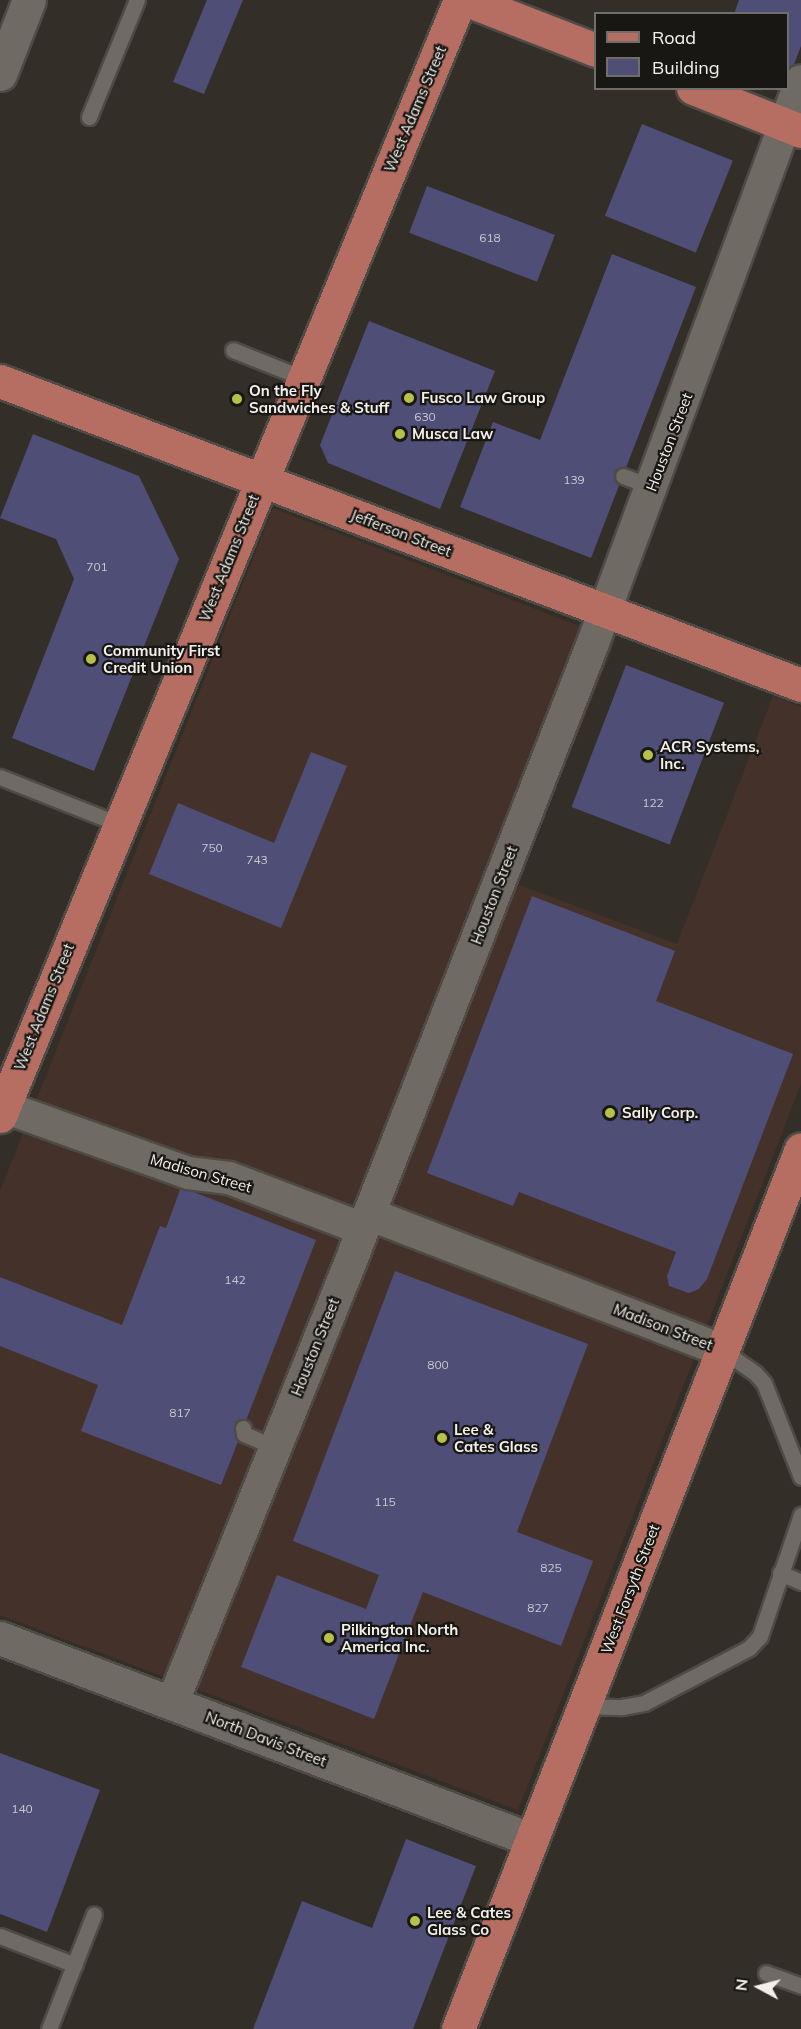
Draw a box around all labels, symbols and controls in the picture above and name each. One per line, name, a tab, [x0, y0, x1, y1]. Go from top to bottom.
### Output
legend	[594, 12, 789, 90]
text: Road	[652, 26, 696, 49]
street label: West Adams Street	[380, 43, 450, 175]
text: Building	[652, 56, 720, 79]
house number: 618	[479, 231, 501, 245]
place label: On the Fly Sandwiches & Stuff	[249, 381, 389, 416]
place label: Fusco Law Group	[421, 389, 545, 407]
street label: Houston Street	[642, 390, 696, 494]
marker: Fusco Law Group	[402, 391, 416, 405]
marker: On the Fly Sandwiches & Stuff	[230, 392, 244, 406]
house number: 630	[414, 410, 436, 424]
place label: Musca Law	[412, 425, 493, 443]
marker: Musca Law	[393, 427, 407, 441]
house number: 139	[563, 473, 585, 487]
street label: West Adams Street	[195, 492, 263, 624]
street label: Jefferson Street	[348, 506, 454, 560]
house number: 701	[86, 560, 108, 574]
place label: Community First Credit Union	[103, 641, 220, 676]
marker: Community First Credit Union	[84, 652, 98, 666]
place label: ACR Systems, Inc.	[660, 737, 759, 772]
marker: ACR Systems, Inc.	[641, 748, 655, 762]
house number: 122	[642, 796, 664, 810]
house number: 750	[201, 841, 223, 855]
street label: Houston Street	[467, 843, 521, 947]
house number: 743	[246, 853, 268, 867]
street label: West Adams Street	[10, 941, 78, 1073]
place label: Sally Corp.	[622, 1104, 698, 1122]
marker: Sally Corp.	[603, 1106, 617, 1120]
street label: Madison Street	[148, 1150, 254, 1196]
house number: 142	[224, 1273, 246, 1287]
street label: Houston Street	[287, 1295, 343, 1399]
street label: Madison Street	[611, 1300, 715, 1354]
house number: 800	[427, 1358, 449, 1372]
house number: 817	[169, 1406, 191, 1420]
place label: Lee & Cates Glass	[454, 1420, 538, 1455]
marker: Lee & Cates Glass	[435, 1431, 449, 1445]
house number: 115	[374, 1495, 396, 1509]
street label: West Forsyth Street	[597, 1522, 663, 1656]
house number: 825	[540, 1561, 562, 1575]
house number: 827	[527, 1601, 549, 1615]
place label: Pilkington North America Inc.	[341, 1620, 458, 1655]
marker: Pilkington North America Inc.	[322, 1631, 336, 1645]
street label: North Davis Street	[203, 1708, 329, 1770]
house number: 140	[11, 1802, 33, 1816]
place label: Lee & Cates Glass Co	[427, 1903, 511, 1938]
marker: Lee & Cates Glass Co	[408, 1914, 422, 1928]
north arrow	[729, 1957, 789, 2017]
text: N	[730, 1978, 752, 1992]

